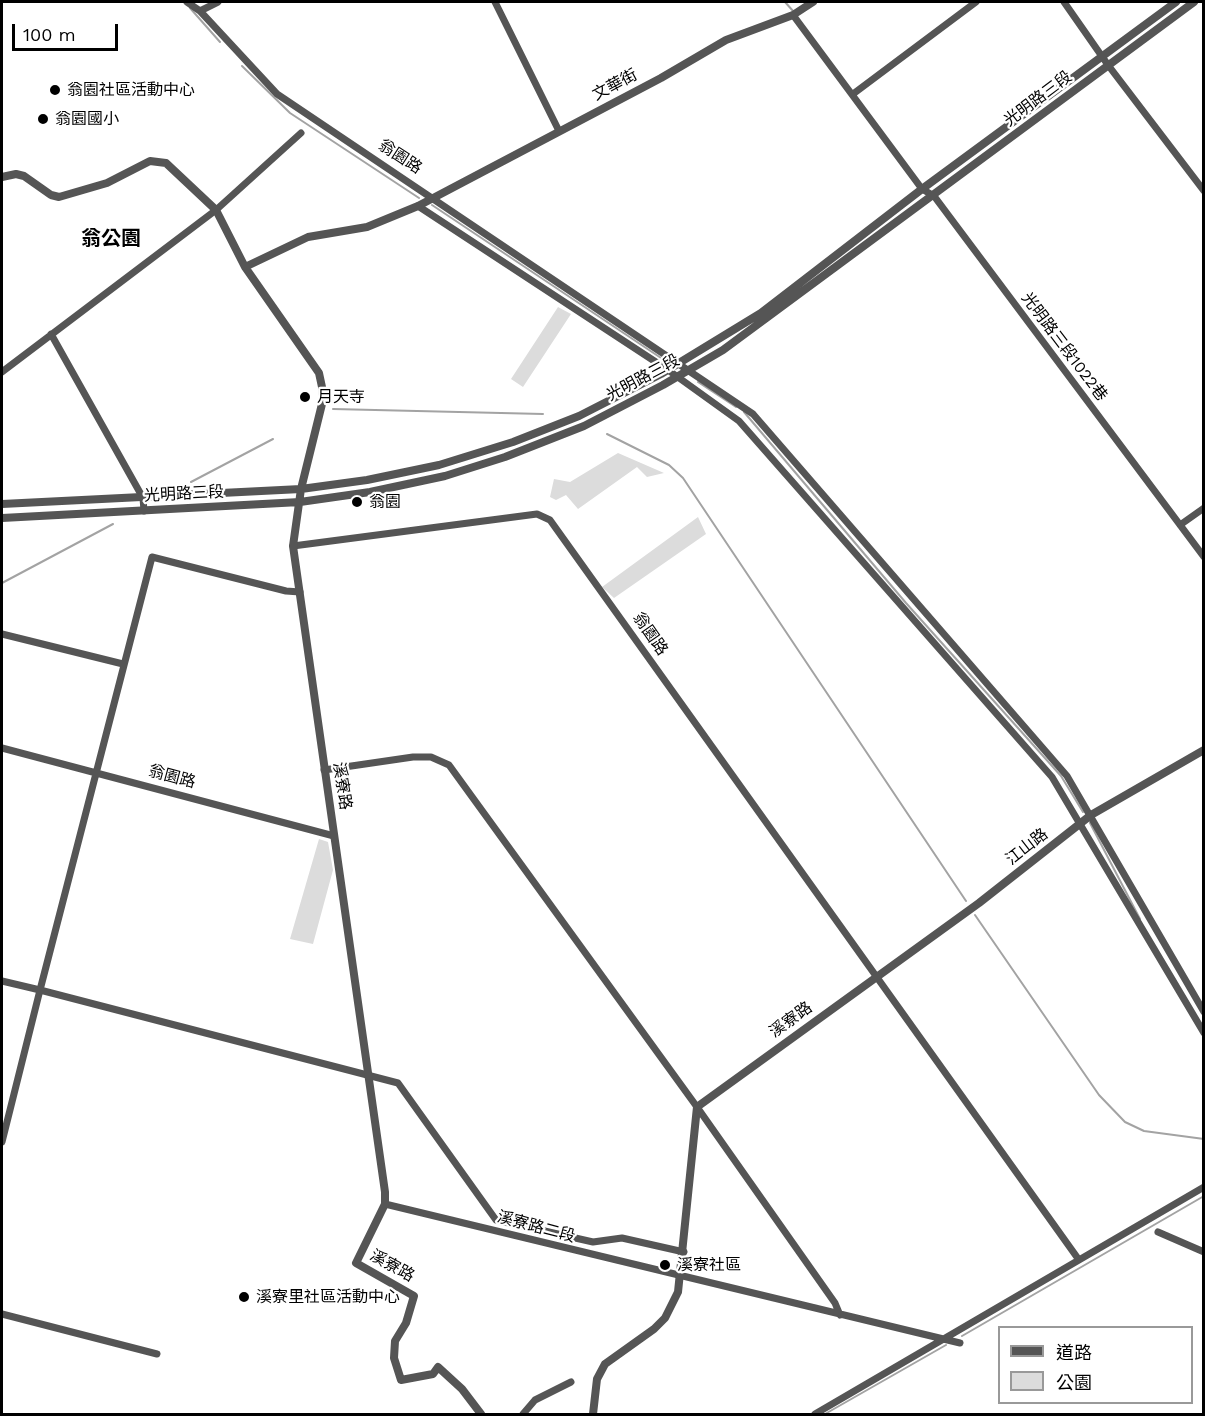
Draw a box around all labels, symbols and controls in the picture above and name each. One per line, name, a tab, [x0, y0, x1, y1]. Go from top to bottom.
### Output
scale bar	[15, 12, 122, 50]
text: 100 m	[23, 24, 76, 45]
street label: 文華街	[589, 65, 641, 105]
street label: 光明路三段	[1000, 67, 1076, 131]
place label: 翁園社區活動中心	[67, 80, 195, 100]
marker: 翁園社區活動中心	[48, 83, 62, 97]
place label: 翁園國小	[55, 109, 119, 129]
marker: 翁園國小	[36, 112, 50, 126]
street label: 翁園路	[375, 136, 425, 178]
district label: 翁公園	[81, 227, 141, 251]
street label: 光明路三段1022巷	[1017, 289, 1111, 405]
street label: 光明路三段	[603, 351, 683, 405]
place label: 月天寺	[317, 387, 365, 407]
marker: 月天寺	[298, 390, 312, 404]
street label: 光明路三段	[144, 482, 224, 506]
place label: 翁園	[369, 492, 401, 512]
marker: 翁園	[350, 495, 364, 509]
street label: 翁園路	[628, 609, 672, 659]
street label: 溪寮路	[329, 761, 355, 811]
street label: 翁園路	[146, 762, 198, 792]
street label: 江山路	[1002, 825, 1052, 869]
street label: 溪寮路	[766, 998, 816, 1042]
street label: 溪寮路二段	[495, 1207, 577, 1247]
street label: 溪寮路	[366, 1246, 418, 1286]
place label: 溪寮社區	[677, 1255, 741, 1275]
marker: 溪寮社區	[658, 1258, 672, 1272]
place label: 溪寮里社區活動中心	[256, 1287, 400, 1307]
marker: 溪寮里社區活動中心	[237, 1290, 251, 1304]
legend	[998, 1326, 1193, 1404]
text: 道路	[1056, 1342, 1092, 1363]
text: 公園	[1056, 1372, 1092, 1393]

